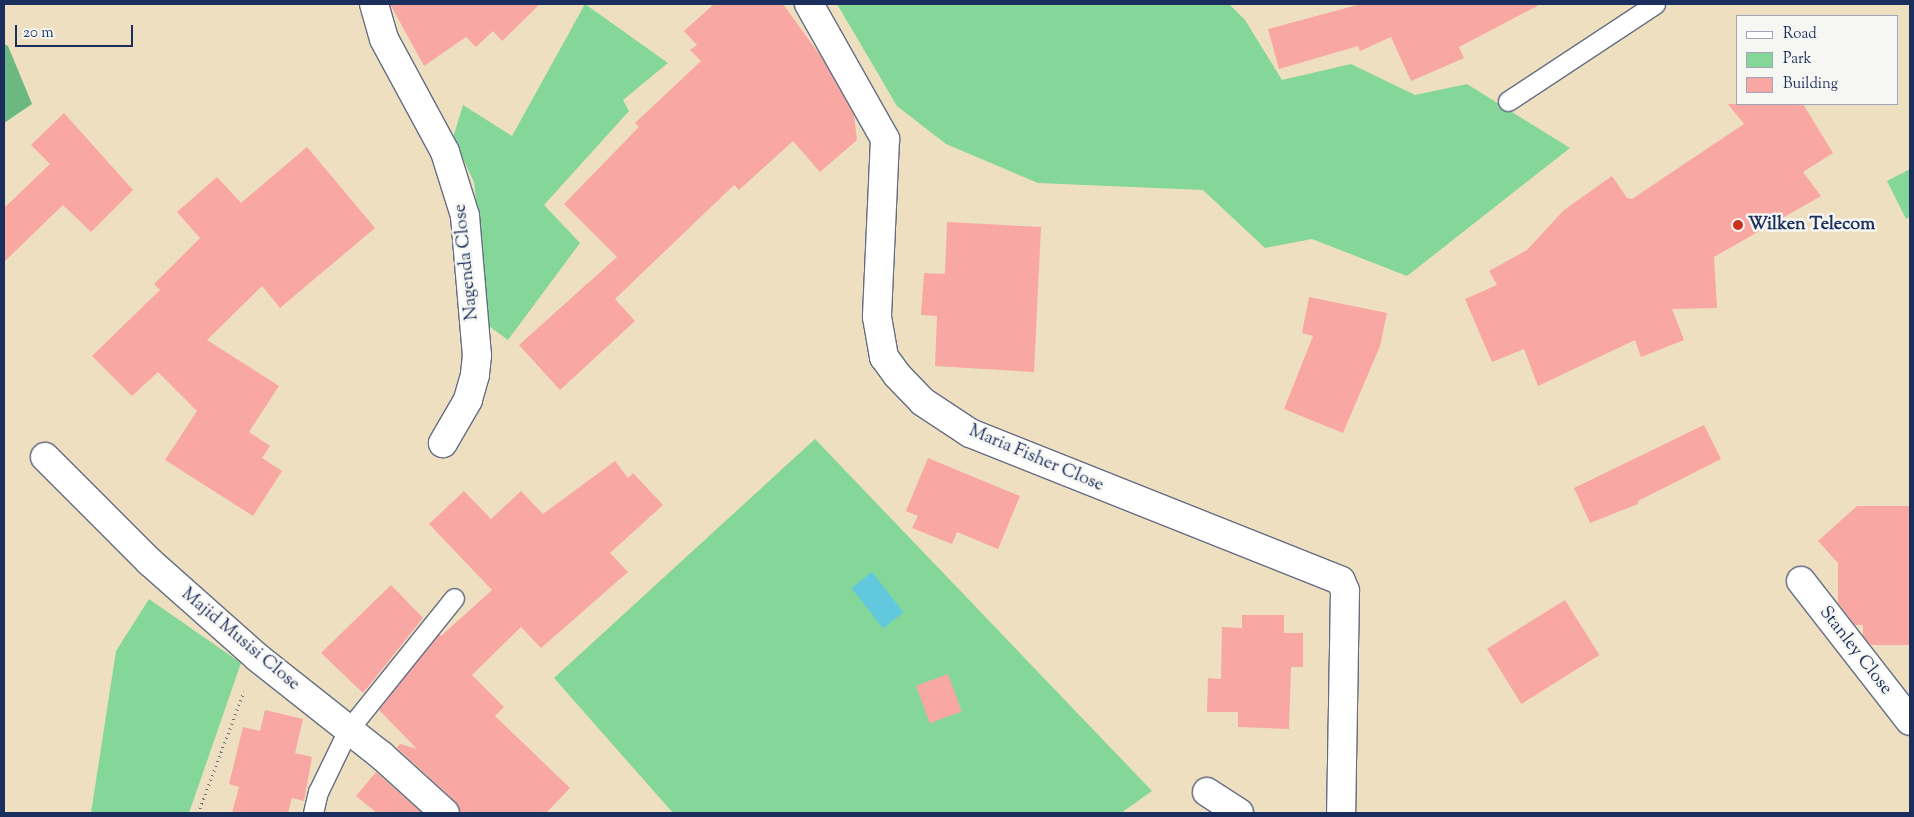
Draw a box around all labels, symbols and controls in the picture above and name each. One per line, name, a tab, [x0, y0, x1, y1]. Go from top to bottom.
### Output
scale bar	[18, 15, 135, 47]
legend	[1736, 15, 1899, 105]
text: 20 m	[23, 23, 54, 44]
text: Road	[1783, 24, 1817, 45]
text: Park	[1783, 49, 1812, 70]
text: Building	[1783, 74, 1838, 95]
street label: Nagenda Close	[450, 203, 484, 321]
place label: Wilken Telecom	[1748, 214, 1875, 236]
marker: Wilken Telecom	[1732, 219, 1744, 231]
street label: Maria Fisher Close	[965, 421, 1107, 497]
street label: Majid Musisi Close	[176, 584, 304, 696]
street label: Stanley Close	[1814, 602, 1896, 700]

